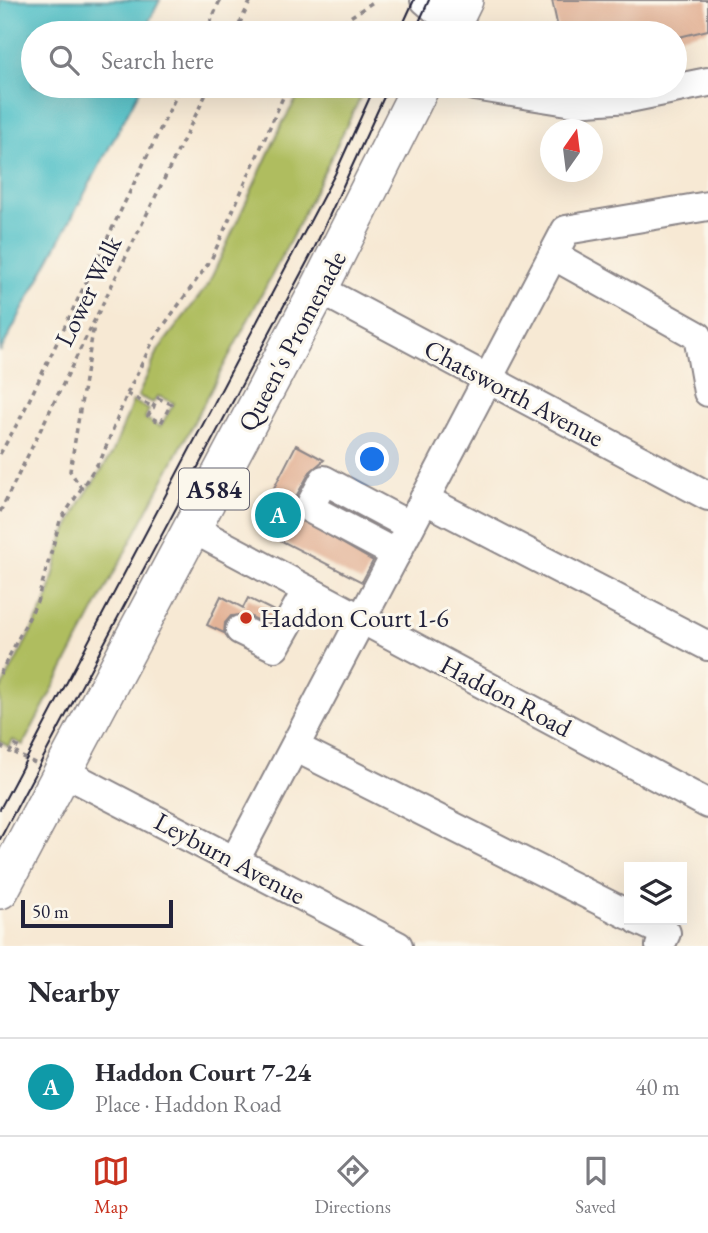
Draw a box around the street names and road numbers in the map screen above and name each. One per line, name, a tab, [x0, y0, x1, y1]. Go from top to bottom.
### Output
street label: Lower Walk	[47, 229, 130, 352]
street label: Queen's Promenade	[230, 245, 354, 437]
street label: Chatsworth Avenue	[418, 331, 610, 455]
road number: A584	[179, 468, 249, 510]
street label: Haddon Road	[434, 647, 578, 745]
street label: Leyburn Avenue	[149, 804, 311, 912]

